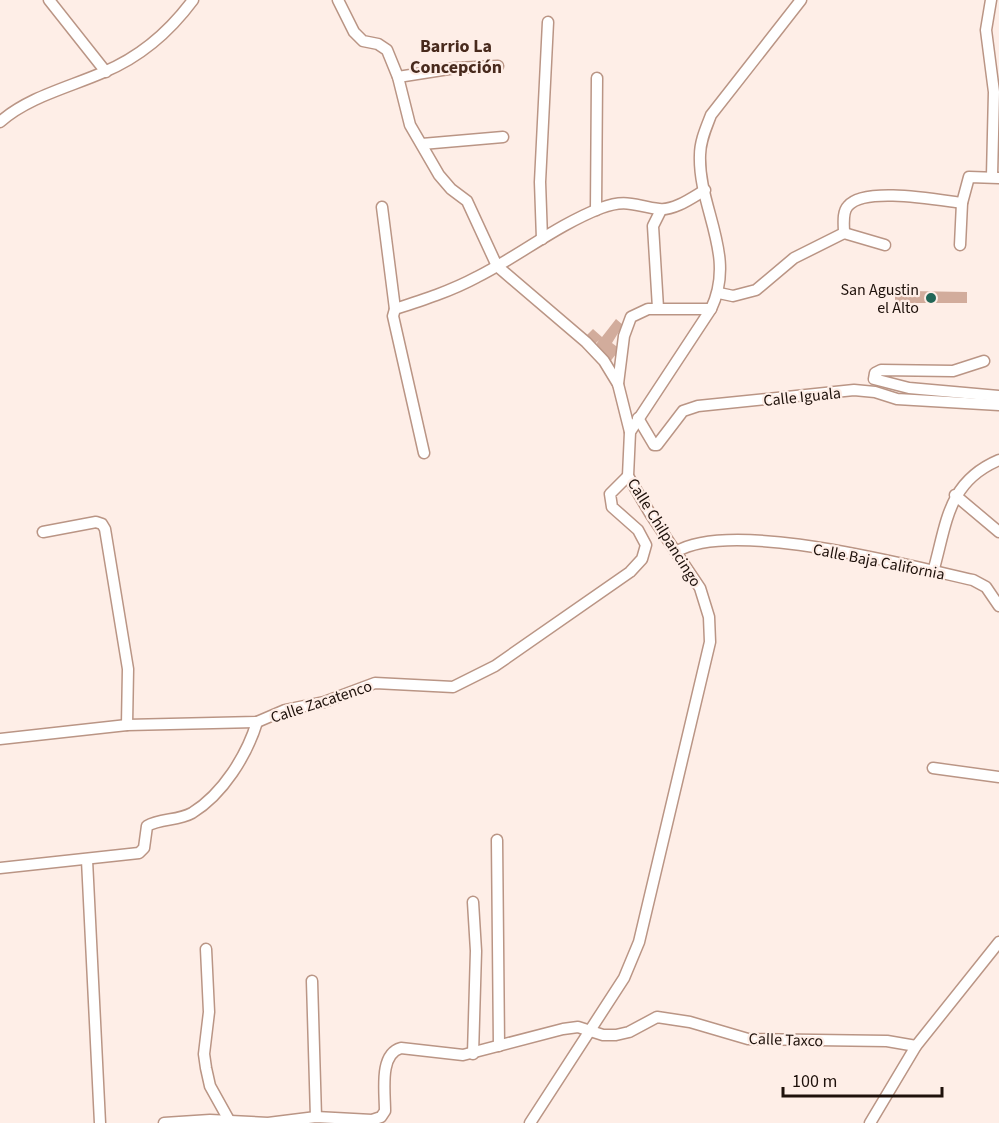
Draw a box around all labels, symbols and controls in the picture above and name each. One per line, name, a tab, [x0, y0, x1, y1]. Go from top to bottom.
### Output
district label: Barrio La Concepción	[410, 34, 502, 80]
place label: San Agustin el Alto	[841, 279, 919, 319]
marker: San Agustin el Alto	[924, 291, 938, 305]
street label: Calle Iguala	[762, 382, 842, 412]
street label: Calle Chilpancingo	[622, 474, 706, 591]
street label: Calle Baja California	[811, 538, 947, 586]
street label: Calle Zacatenco	[268, 675, 375, 729]
street label: Calle Taxco	[748, 1028, 824, 1052]
scale bar	[783, 1060, 942, 1098]
text: 100 m	[792, 1069, 837, 1094]

